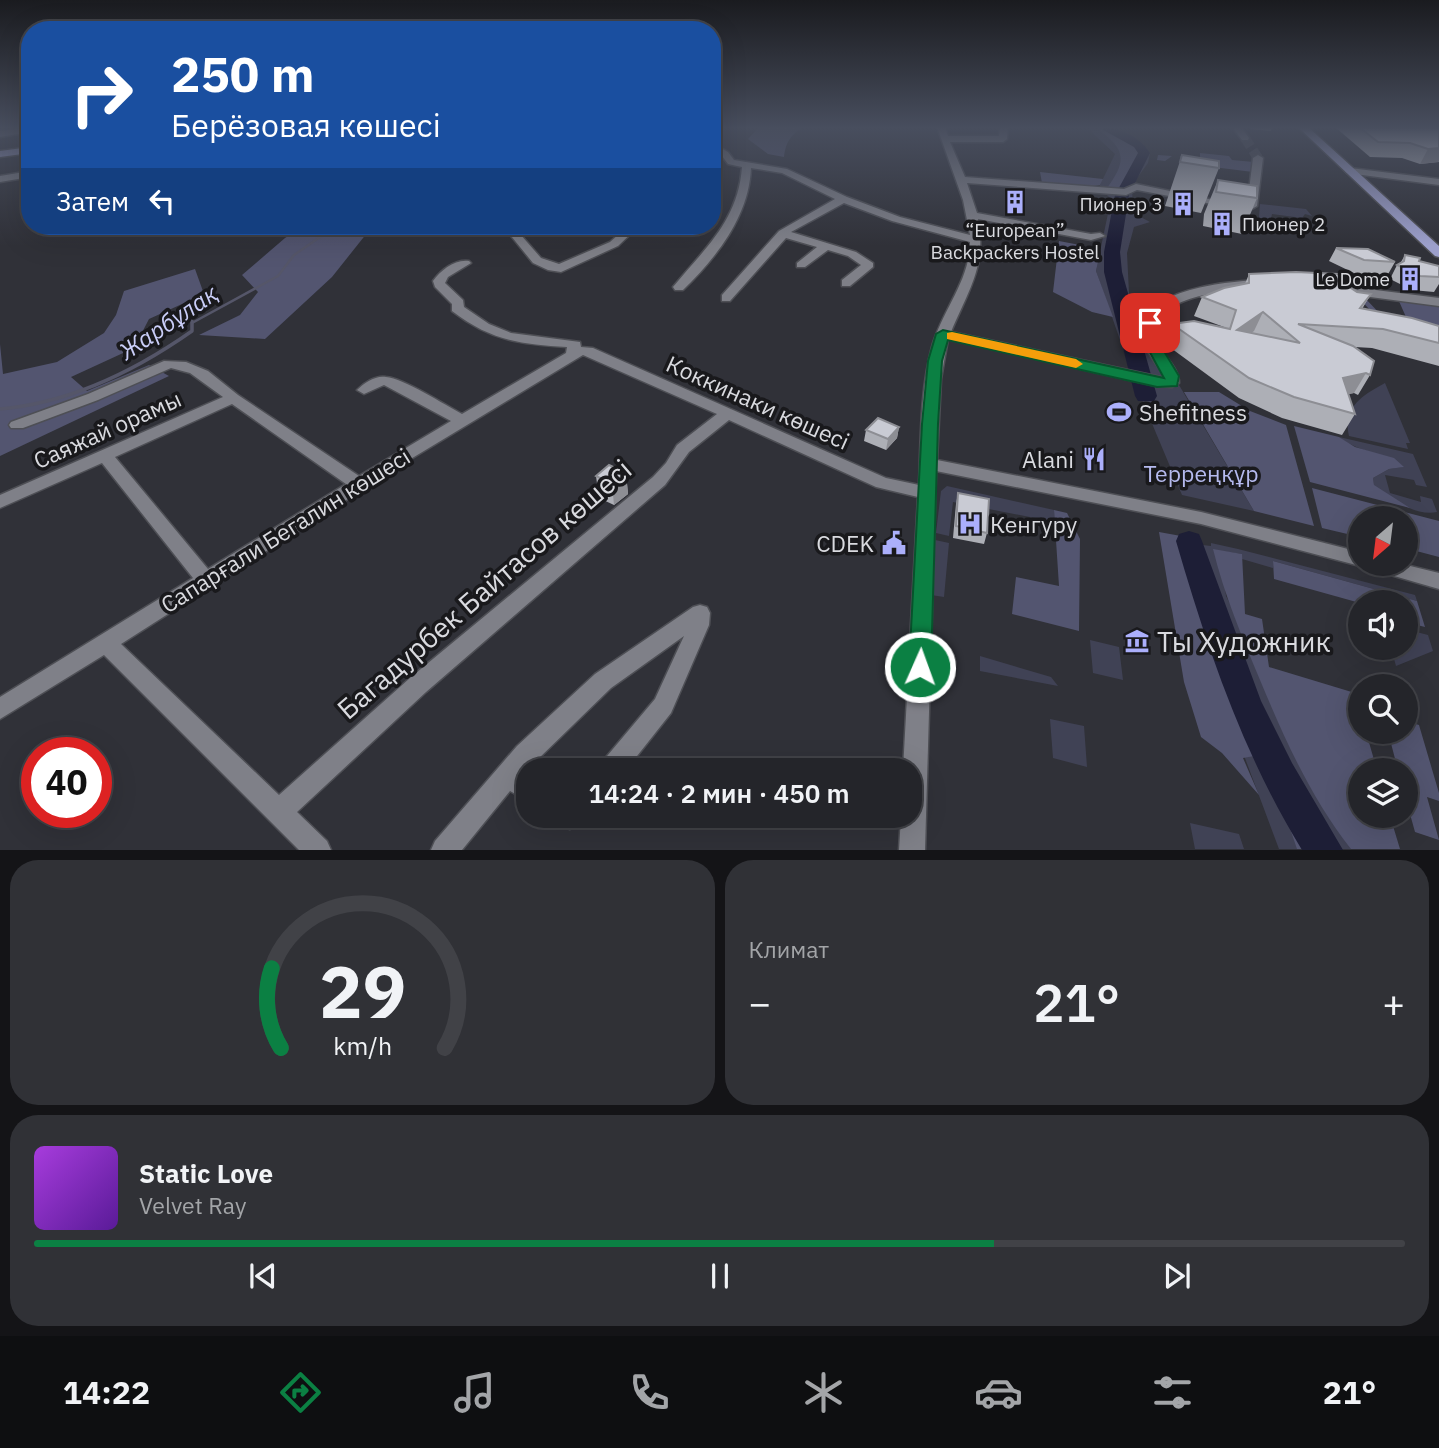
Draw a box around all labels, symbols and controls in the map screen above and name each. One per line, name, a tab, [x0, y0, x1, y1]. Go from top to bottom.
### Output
text: 250 m	[171, 42, 315, 105]
icon: right	[56, 49, 147, 140]
text: Берёзовая көшесі	[171, 104, 441, 146]
icon: left	[143, 182, 181, 220]
text: Затем	[56, 184, 129, 218]
building icon: “European” Backpackers Hostel	[1001, 188, 1029, 216]
building icon: Пионер 3	[1169, 190, 1197, 218]
place label: Пионер 3	[1080, 192, 1163, 216]
building icon: Пионер 2	[1208, 210, 1236, 238]
place label: Пионер 2	[1242, 212, 1326, 236]
place label: “European” Backpackers Hostel	[930, 218, 1100, 264]
building icon: Le Dome	[1396, 265, 1424, 293]
place label: Le Dome	[1315, 267, 1390, 291]
water label: Жарбұлақ	[111, 277, 224, 367]
pin	[1120, 293, 1180, 353]
icon: arrive	[1131, 304, 1169, 342]
street label: Коккинаки көшесі	[662, 348, 854, 456]
street label: Саяжай орамы	[28, 383, 186, 475]
place label: Shefitness	[1139, 397, 1247, 427]
sports icon: Shefitness	[1105, 398, 1133, 426]
street label: Сапарғали Бегалин көшесі	[155, 441, 415, 619]
place label: Alani	[1022, 444, 1074, 474]
restaurant icon: Alani	[1080, 445, 1108, 473]
street label: Багадурбек Байтасов көшесі	[329, 451, 639, 727]
park label: Терреңқұр	[1143, 458, 1259, 488]
north arrow	[1348, 506, 1418, 576]
map controls	[1348, 506, 1418, 828]
place label: Кенгуру	[990, 509, 1078, 539]
hospital icon: Кенгуру	[956, 510, 984, 538]
place label: CDEK	[816, 528, 874, 558]
public building icon: CDEK	[880, 529, 908, 557]
button: sound	[1348, 590, 1418, 660]
place label: Ты Художник	[1157, 623, 1331, 660]
museum icon: Ты Художник	[1123, 627, 1151, 655]
position arrow	[883, 630, 957, 704]
button: search	[1348, 674, 1418, 744]
speed limit sign: 40	[21, 737, 112, 828]
button: layers	[1348, 758, 1418, 828]
text: 14:24 · 2 мин · 450 m	[588, 776, 850, 810]
text: Климат	[749, 934, 829, 964]
text: 29	[319, 944, 406, 1039]
text: 21°	[1033, 969, 1120, 1036]
text: −	[749, 978, 771, 1027]
text: +	[1382, 978, 1405, 1027]
text: km/h	[333, 1029, 392, 1062]
text: Static Love	[139, 1156, 273, 1190]
text: Velvet Ray	[139, 1190, 246, 1220]
icon: previous	[244, 1257, 282, 1295]
icon: pause	[701, 1257, 739, 1295]
icon: next	[1158, 1257, 1196, 1295]
icon: directions	[276, 1368, 325, 1417]
icon: music	[450, 1368, 499, 1417]
icon: phone	[625, 1368, 674, 1417]
icon: climate	[799, 1368, 848, 1417]
icon: car	[974, 1368, 1023, 1417]
icon: filters	[1148, 1368, 1197, 1417]
text: 14:22	[63, 1371, 150, 1413]
text: 21°	[1323, 1371, 1376, 1413]

